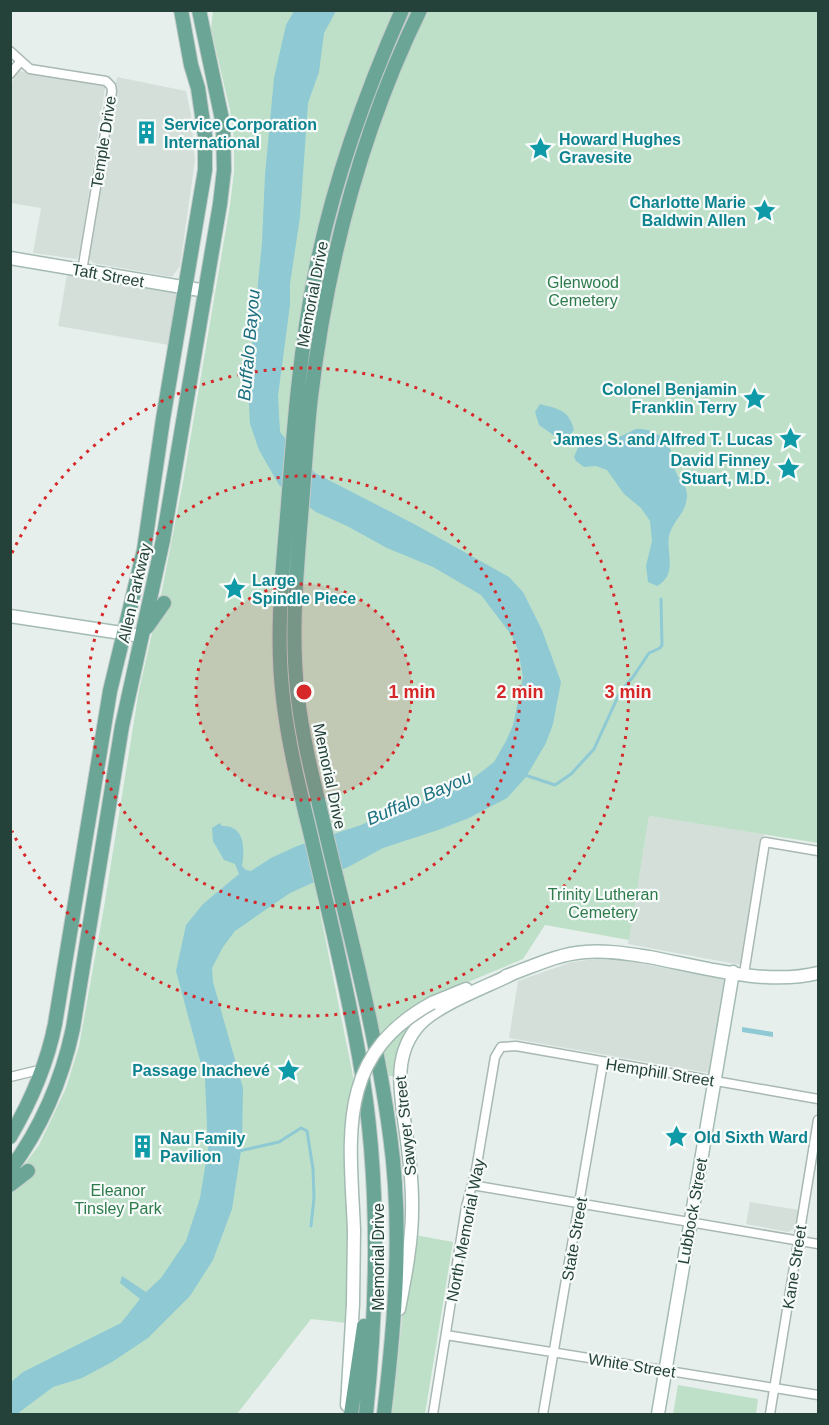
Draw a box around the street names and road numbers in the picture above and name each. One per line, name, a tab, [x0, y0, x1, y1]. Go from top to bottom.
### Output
street label: Temple Drive	[88, 95, 119, 190]
street label: Memorial Drive	[294, 240, 331, 349]
street label: Taft Street	[71, 261, 146, 290]
street label: Allen Parkway	[115, 542, 154, 644]
street label: Memorial Drive	[310, 722, 349, 831]
street label: Hemphill Street	[605, 1056, 716, 1090]
street label: Sawyer Street	[392, 1075, 419, 1177]
street label: Lubbock Street	[675, 1156, 710, 1266]
street label: North Memorial Way	[443, 1157, 488, 1303]
street label: State Street	[559, 1195, 590, 1282]
street label: Memorial Drive	[370, 1203, 387, 1311]
street label: Kane Street	[779, 1223, 810, 1310]
street label: White Street	[587, 1350, 677, 1381]

